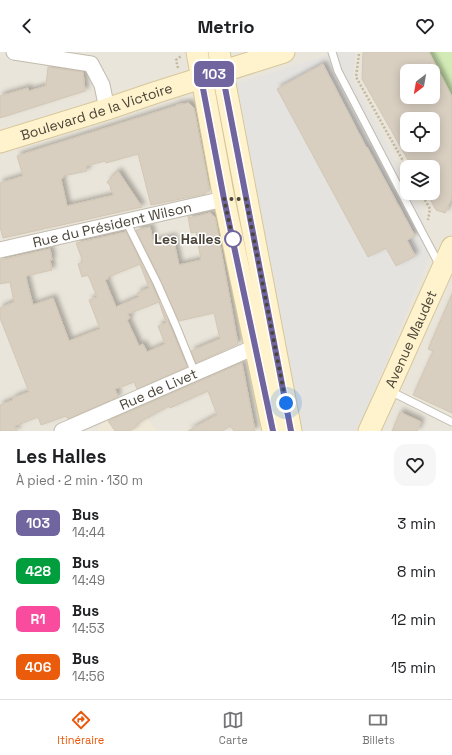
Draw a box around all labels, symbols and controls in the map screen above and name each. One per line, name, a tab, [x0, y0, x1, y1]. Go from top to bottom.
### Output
icon: back	[16, 15, 38, 37]
text: Metrio	[197, 15, 255, 38]
icon: heart	[414, 15, 436, 37]
line badge: 103	[191, 61, 237, 87]
north arrow	[400, 64, 440, 104]
map controls	[400, 64, 440, 200]
text: 103	[202, 65, 226, 83]
street label: Boulevard de la Victoire	[18, 79, 175, 144]
button: locate	[400, 112, 440, 152]
button: layers	[400, 160, 440, 200]
street label: Rue du Président Wilson	[31, 198, 193, 251]
place label: Les Halles	[154, 230, 221, 248]
marker: Les Halles	[224, 230, 242, 248]
street label: Avenue Maudet	[381, 287, 440, 391]
street label: Rue de Livet	[117, 364, 200, 414]
your location	[276, 393, 296, 413]
text: Les Halles	[16, 444, 107, 469]
button: heart	[394, 444, 436, 486]
text: À pied · 2 min · 130 m	[16, 472, 143, 489]
text: Bus	[72, 505, 99, 524]
text: 103	[26, 514, 50, 532]
text: 3 min	[397, 514, 436, 533]
text: 14:44	[72, 524, 105, 541]
text: Bus	[72, 553, 99, 572]
text: 428	[25, 562, 51, 580]
text: 8 min	[397, 562, 436, 581]
text: 14:49	[72, 572, 105, 589]
text: Bus	[72, 601, 99, 620]
text: R1	[30, 610, 46, 628]
text: 12 min	[391, 610, 436, 629]
text: 14:53	[72, 620, 105, 637]
text: Bus	[72, 649, 99, 668]
text: 406	[25, 658, 51, 676]
text: 15 min	[391, 658, 436, 677]
text: 14:56	[72, 668, 105, 685]
tab: Itinéraire	[57, 709, 104, 747]
tab: Carte	[219, 709, 248, 747]
tab: Billets	[362, 709, 395, 747]

